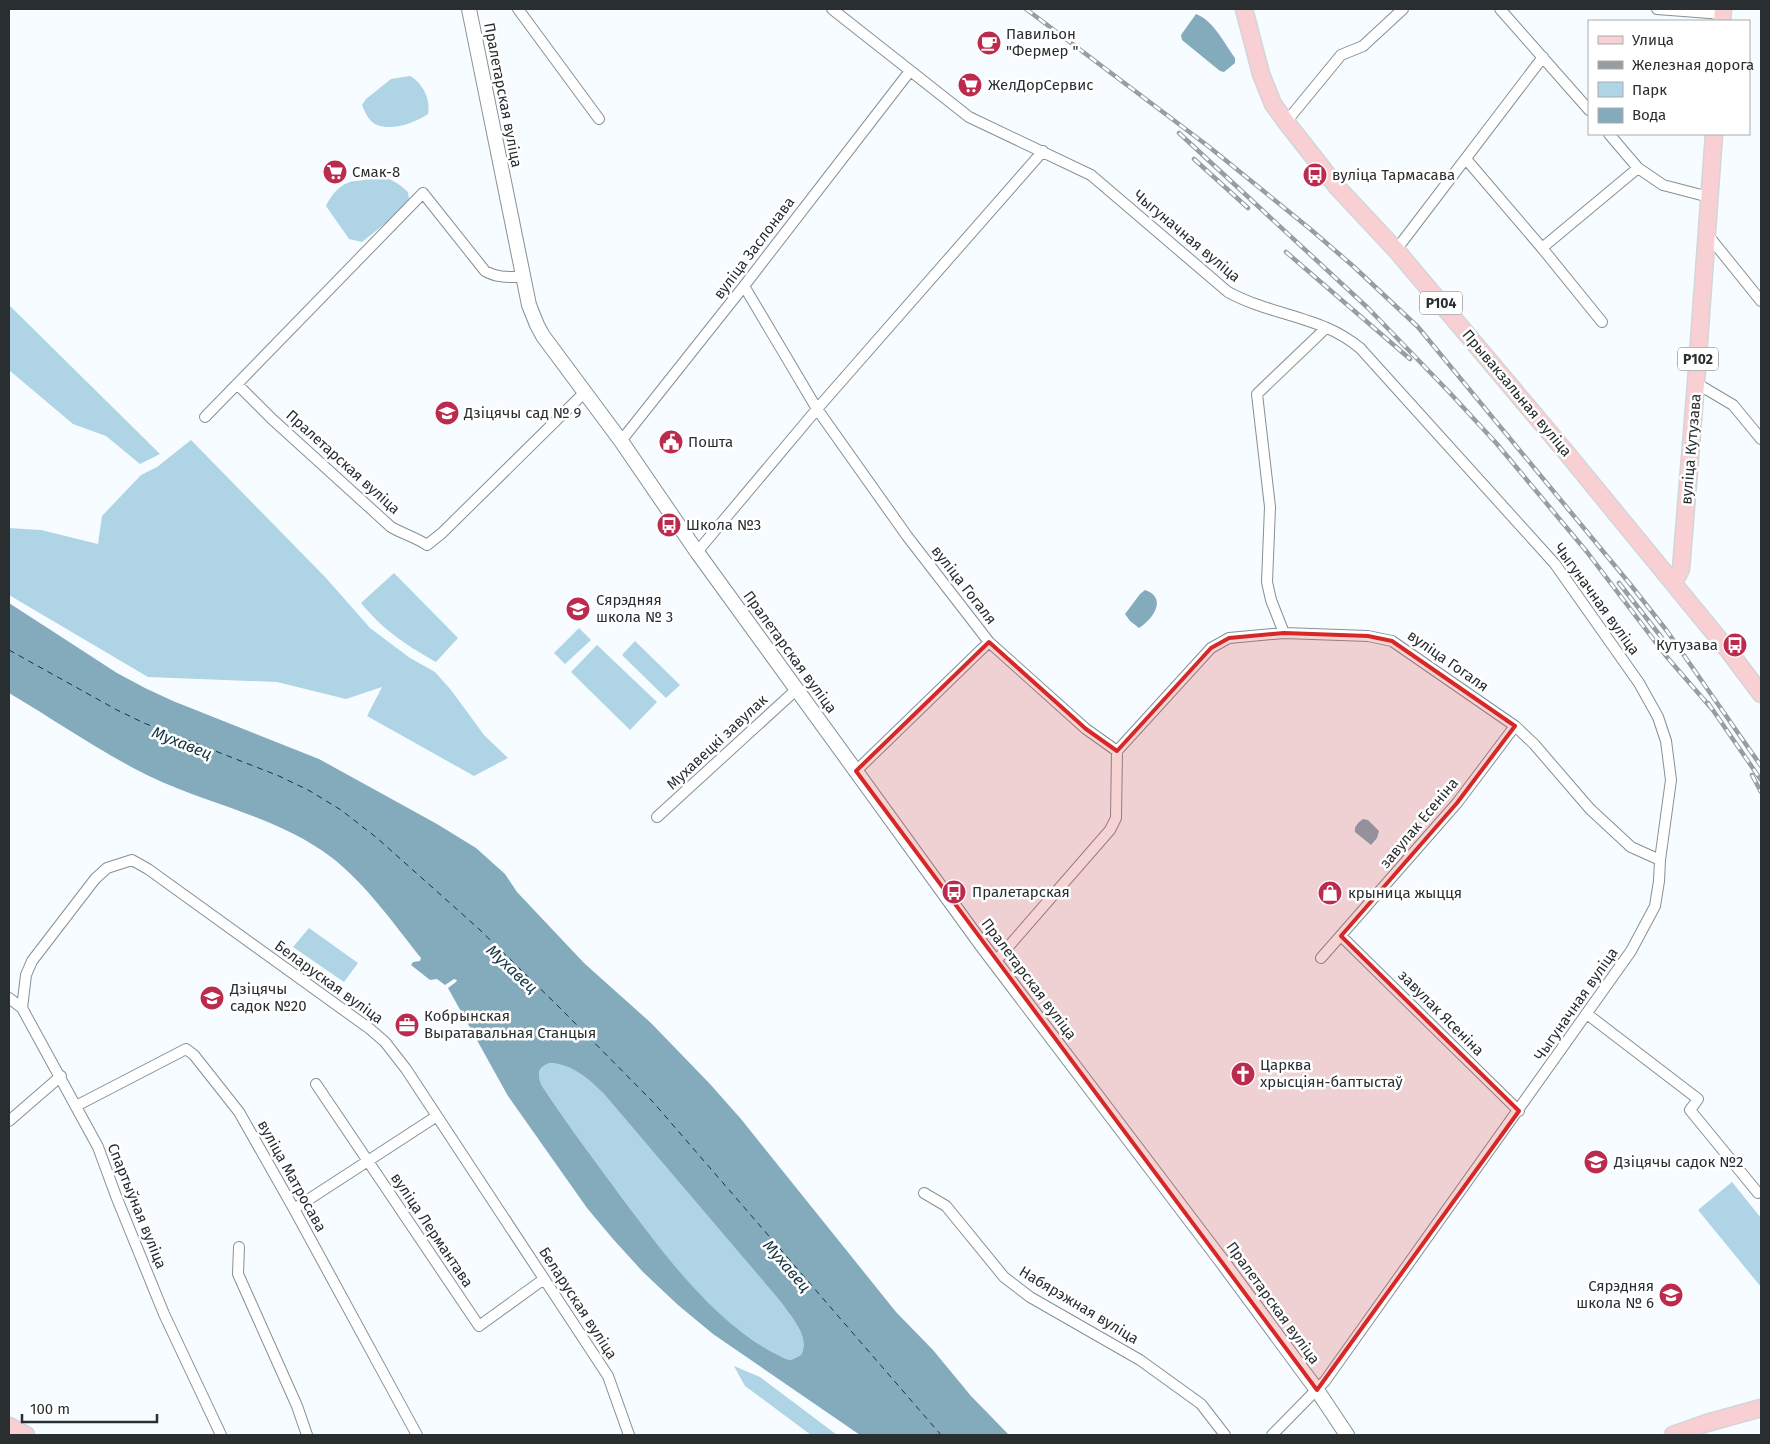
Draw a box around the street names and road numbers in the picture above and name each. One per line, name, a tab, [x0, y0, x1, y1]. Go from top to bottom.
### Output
street label: Пралетарская вуліца	[480, 21, 526, 169]
street label: Чыгуначная вуліца	[1130, 186, 1244, 286]
street label: вуліца Заслонава	[710, 193, 798, 303]
road number: Р104	[1420, 292, 1462, 314]
street label: Прывакзальная вуліца	[1458, 326, 1576, 460]
road number: Р102	[1678, 348, 1718, 370]
street label: вуліца Кутузава	[1677, 393, 1705, 505]
street label: Пралетарская вуліца	[282, 406, 404, 518]
street label: Чыгуначная вуліца	[1550, 540, 1644, 658]
street label: вуліца Гогаля	[928, 542, 1000, 628]
street label: Пралетарская вуліца	[739, 587, 841, 717]
street label: вуліца Гогаля	[1404, 626, 1492, 696]
street label: Мухавецкі завулак	[663, 691, 771, 793]
street label: завулак Есеніна	[1376, 774, 1462, 872]
street label: Пралетарская вуліца	[978, 915, 1080, 1043]
street label: Беларуская вуліца	[271, 936, 387, 1028]
street label: Чыгуначная вуліца	[1530, 944, 1622, 1064]
street label: завулак Ясеніна	[1394, 966, 1488, 1060]
street label: вуліца Матросава	[254, 1117, 330, 1235]
street label: Спартыўная вуліца	[104, 1141, 170, 1271]
street label: вуліца Лермантава	[387, 1169, 477, 1291]
street label: Пралетарская вуліца	[1222, 1238, 1324, 1368]
street label: Беларуская вуліца	[535, 1244, 621, 1362]
street label: Набярэжная вуліца	[1016, 1262, 1142, 1348]

